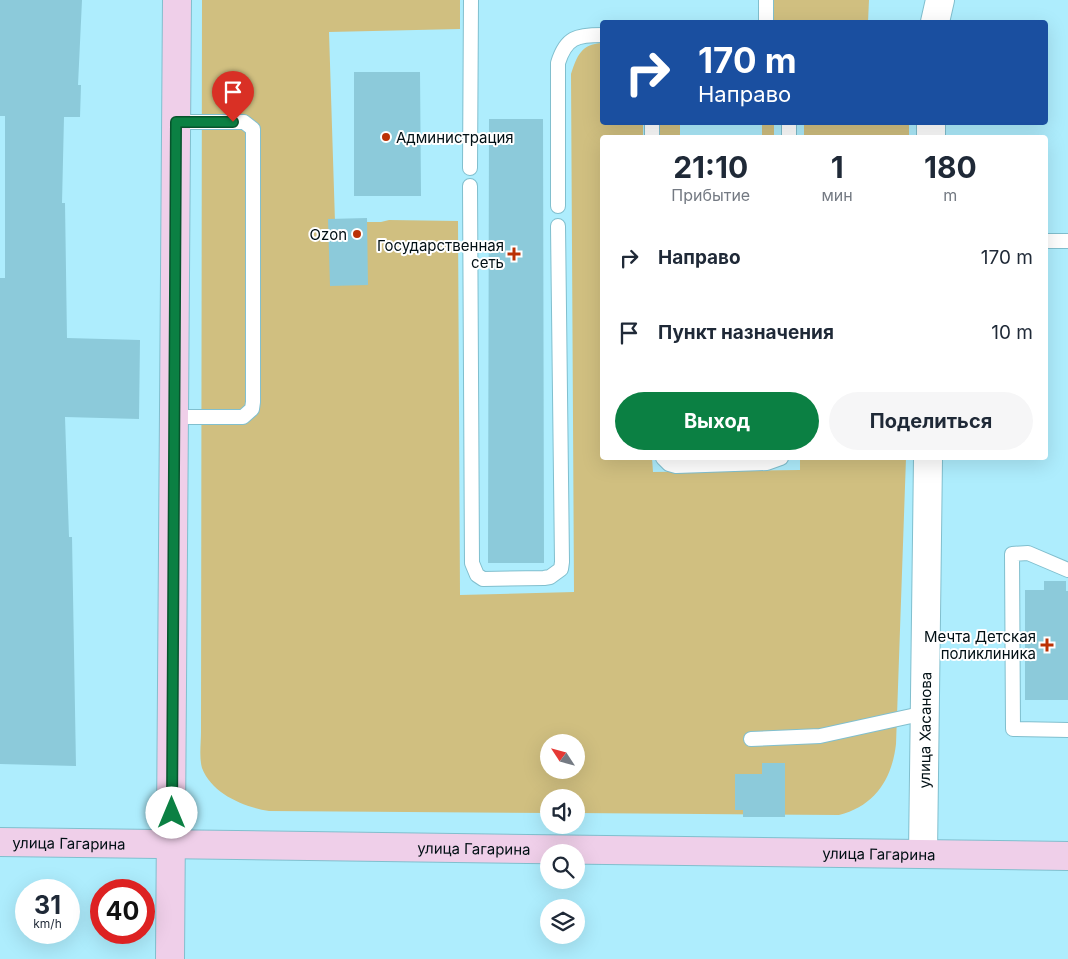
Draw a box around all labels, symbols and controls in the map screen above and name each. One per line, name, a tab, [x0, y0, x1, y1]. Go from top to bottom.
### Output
text: 170 m	[698, 39, 797, 81]
icon: right	[615, 40, 680, 105]
pin	[212, 71, 254, 122]
icon: arrive	[219, 78, 247, 106]
text: Направо	[698, 81, 791, 107]
place label: Администрация	[396, 128, 514, 147]
marker: Администрация	[380, 131, 392, 143]
text: 21:10	[673, 149, 748, 185]
text: 1	[831, 149, 844, 185]
text: 180	[924, 149, 977, 185]
text: Прибытие	[671, 185, 750, 205]
text: мин	[821, 185, 853, 205]
text: m	[943, 185, 957, 205]
place label: Ozon	[310, 225, 347, 244]
marker: Ozon	[351, 228, 363, 240]
place label: Государственная сеть	[377, 236, 504, 272]
icon: right	[615, 244, 643, 272]
text: Направо	[658, 246, 741, 269]
text: 170 m	[981, 246, 1033, 269]
marker: Государственная сеть	[508, 248, 520, 260]
icon: arrive	[615, 319, 643, 347]
text: Пункт назначения	[658, 321, 834, 344]
text: 10 m	[991, 321, 1033, 344]
button: Выход	[615, 392, 819, 450]
button: Поделиться	[829, 392, 1033, 450]
place label: Мечта Детская поликлиника	[924, 627, 1036, 663]
marker: Мечта Детская поликлиника	[1040, 638, 1054, 652]
street label: улица Хасанова	[914, 672, 935, 788]
north arrow	[540, 734, 585, 779]
map controls	[540, 734, 585, 944]
position arrow	[145, 786, 197, 838]
button: sound	[540, 789, 585, 834]
street label: улица Гагарина	[12, 833, 126, 853]
street label: улица Гагарина	[417, 838, 531, 858]
street label: улица Гагарина	[822, 843, 936, 864]
button: search	[540, 844, 585, 889]
speed limit sign: 40	[90, 879, 155, 944]
text: 31	[34, 890, 61, 920]
button: layers	[540, 899, 585, 944]
text: km/h	[33, 916, 62, 931]

